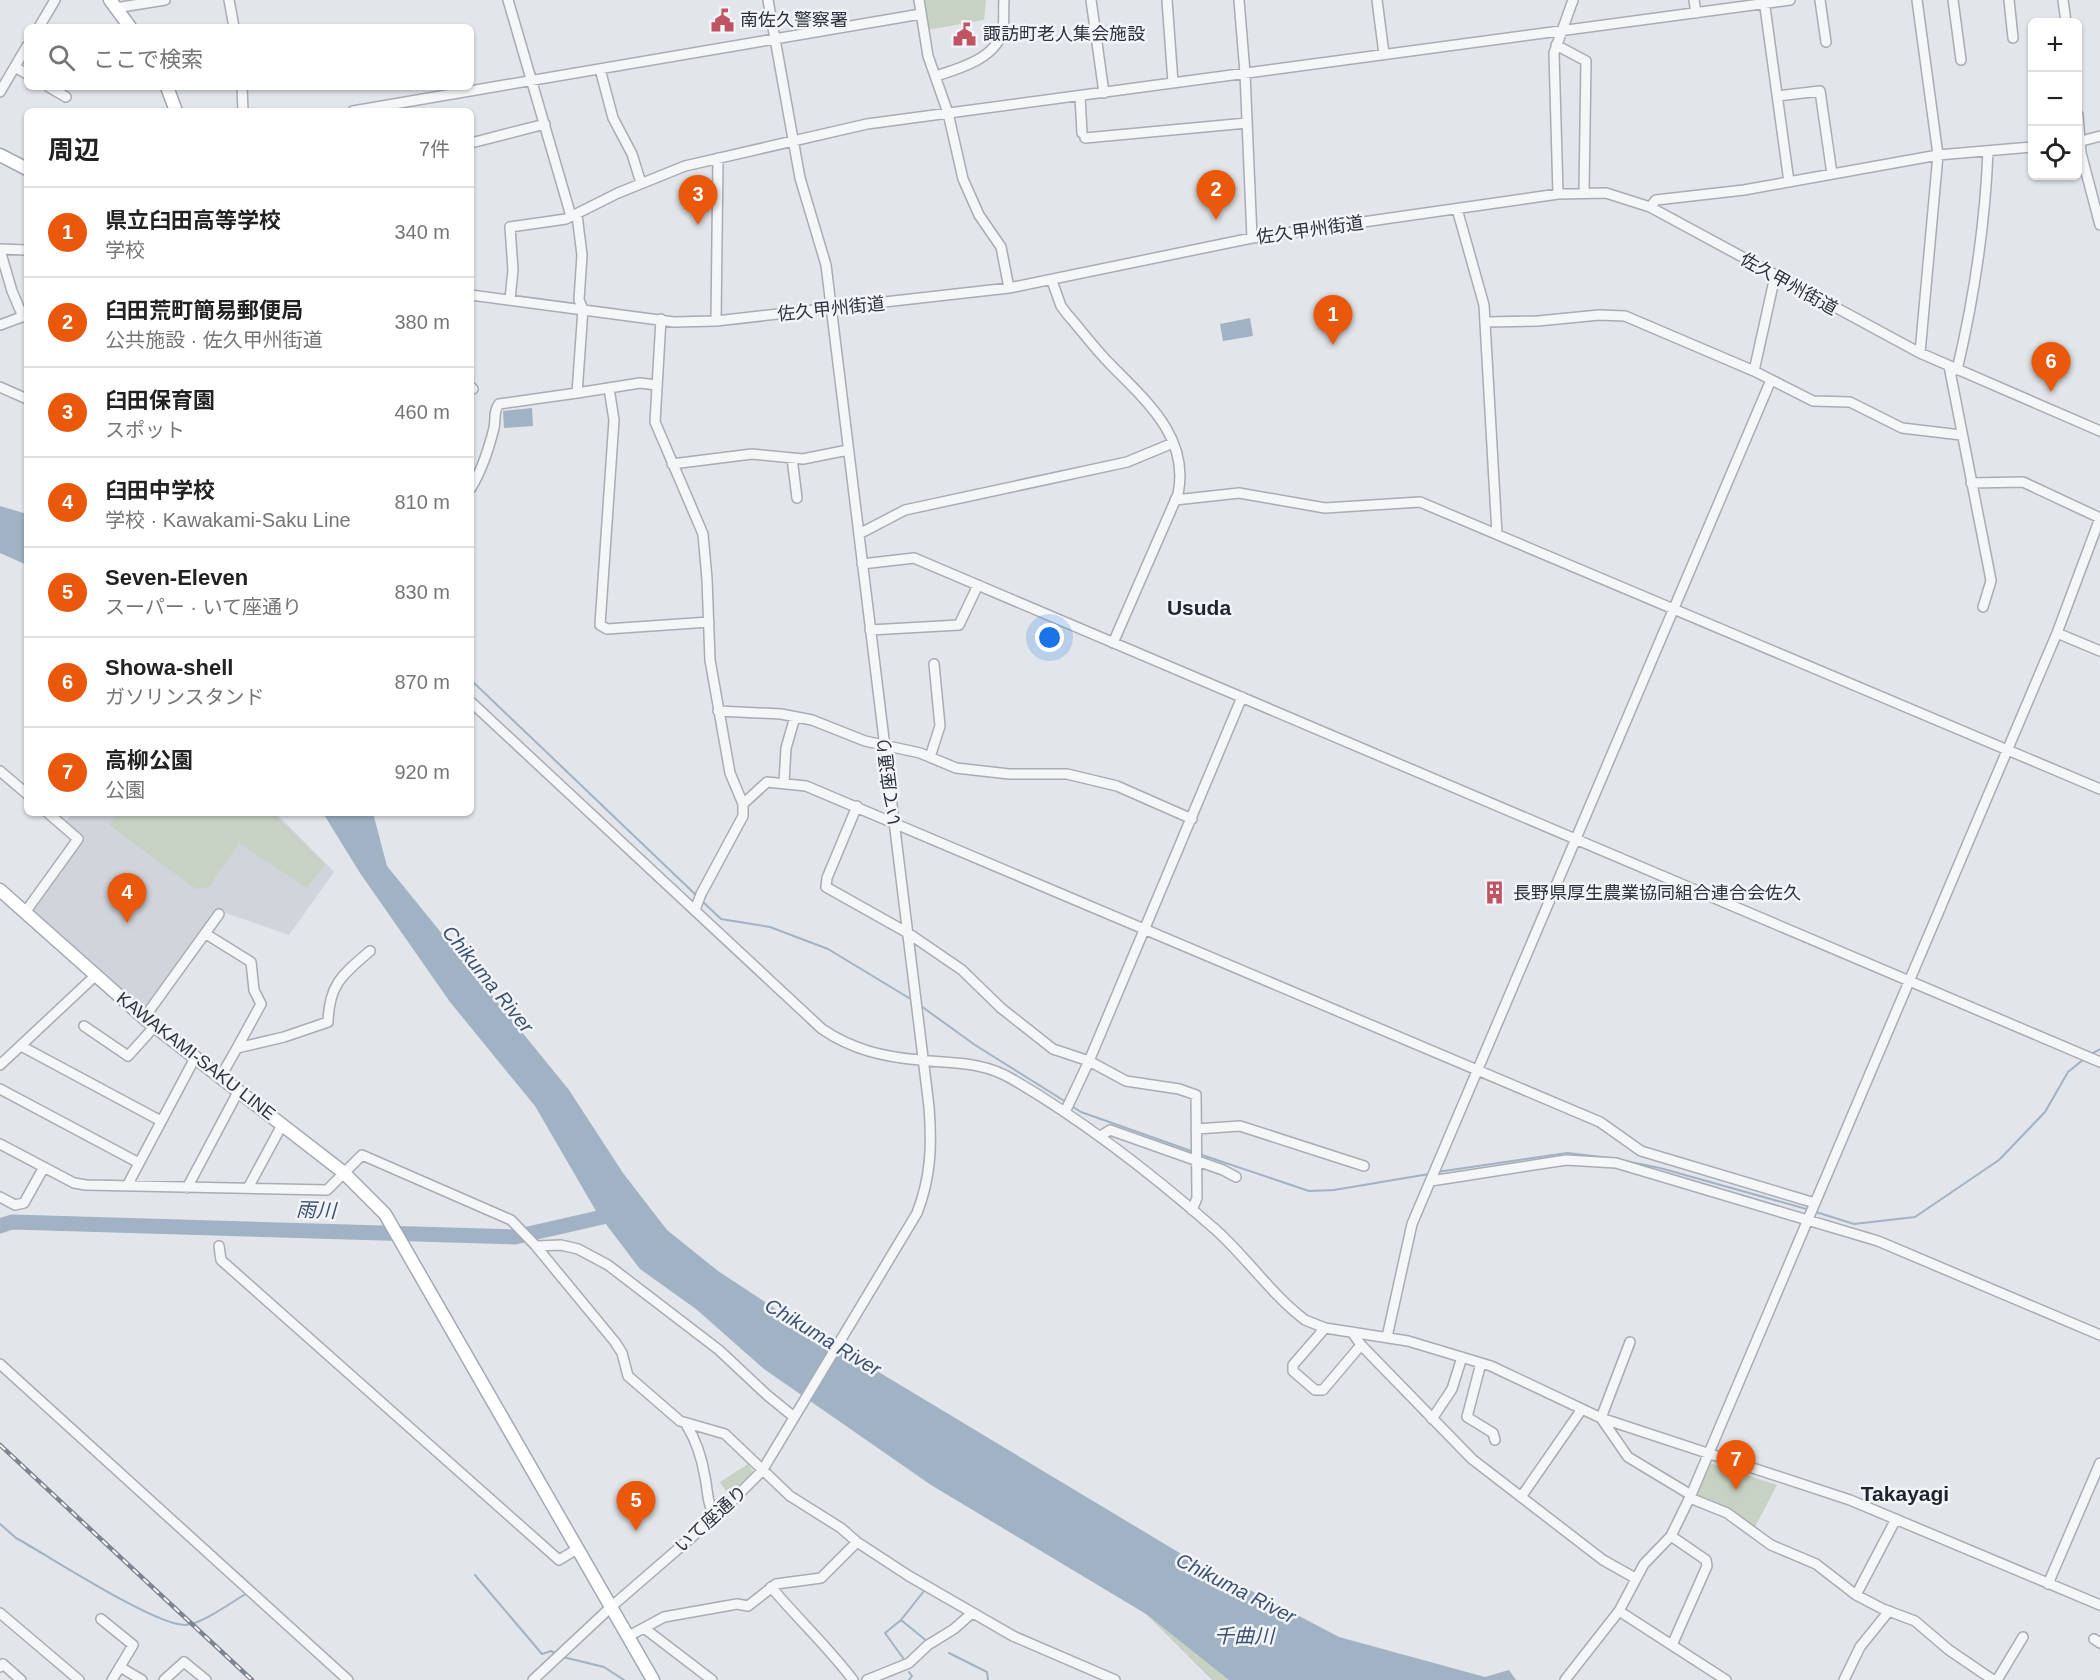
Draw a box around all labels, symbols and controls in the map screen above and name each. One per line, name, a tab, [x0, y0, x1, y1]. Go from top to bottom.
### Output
public building icon: 南佐久警察署	[709, 7, 735, 33]
place label: 南佐久警察署	[740, 10, 848, 30]
map controls	[2028, 18, 2082, 180]
button: +	[2028, 18, 2082, 72]
public building icon: 諏訪町老人集会施設	[952, 21, 978, 47]
search box	[24, 24, 474, 90]
place label: 諏訪町老人集会施設	[983, 24, 1145, 44]
icon: search	[45, 41, 78, 74]
text: ここで検索	[93, 47, 203, 72]
button: −	[2028, 72, 2082, 126]
button: locate	[2028, 126, 2082, 180]
text: 周辺	[48, 135, 100, 165]
text: 7件	[419, 138, 450, 160]
pin: 2	[1196, 170, 1236, 220]
pin: 3	[678, 176, 718, 225]
text: 県立臼田高等学校	[105, 208, 281, 233]
street label: 佐久甲州街道	[1255, 213, 1365, 247]
text: 1	[62, 221, 73, 243]
text: 340 m	[394, 221, 450, 243]
text: 学校	[105, 239, 145, 261]
street label: 佐久甲州街道	[1737, 249, 1841, 319]
street label: 佐久甲州街道	[776, 293, 886, 325]
pin: 1	[1314, 296, 1352, 345]
text: 臼田荒町簡易郵便局	[105, 298, 303, 323]
text: 2	[62, 311, 73, 333]
text: 380 m	[394, 311, 450, 333]
text: 公共施設 · 佐久甲州街道	[105, 329, 323, 351]
pin: 6	[2032, 342, 2070, 392]
text: 臼田保育園	[105, 388, 215, 413]
text: 3	[62, 401, 73, 423]
text: 460 m	[394, 401, 450, 423]
text: スポット	[105, 419, 185, 441]
text: 臼田中学校	[105, 478, 215, 503]
text: 4	[62, 491, 73, 513]
text: 810 m	[394, 491, 450, 513]
text: 学校 · Kawakami-Saku Line	[105, 509, 351, 531]
text: Seven-Eleven	[105, 565, 248, 590]
text: 5	[62, 581, 73, 603]
text: 830 m	[394, 581, 450, 603]
text: スーパー · いて座通り	[105, 596, 302, 618]
district label: Usuda	[1167, 596, 1231, 619]
your location	[1035, 623, 1064, 652]
text: Showa-shell	[105, 655, 233, 680]
text: 6	[62, 671, 73, 693]
text: 870 m	[394, 671, 450, 693]
text: ガソリンスタンド	[105, 686, 265, 708]
street label: いて座通り	[874, 735, 904, 827]
text: 高柳公園	[105, 748, 193, 773]
text: 7	[62, 761, 73, 783]
text: 920 m	[394, 761, 450, 783]
text: 公園	[105, 779, 145, 801]
pin: 4	[108, 874, 146, 923]
building icon: 長野県厚生農業協同組合連合会佐久	[1482, 880, 1508, 906]
place label: 長野県厚生農業協同組合連合会佐久	[1513, 883, 1801, 903]
water label: Chikuma River	[438, 921, 539, 1038]
street label: KAWAKAMI-SAKU LINE	[113, 988, 279, 1124]
water label: 雨川	[296, 1198, 338, 1222]
water label: Chikuma River	[761, 1294, 886, 1381]
pin: 7	[1716, 1440, 1756, 1490]
pin: 5	[616, 1482, 656, 1531]
street label: いて座通り	[671, 1482, 751, 1556]
district label: Takayagi	[1861, 1482, 1949, 1505]
water label: Chikuma River	[1173, 1548, 1301, 1628]
water label: 千曲川	[1214, 1625, 1276, 1647]

